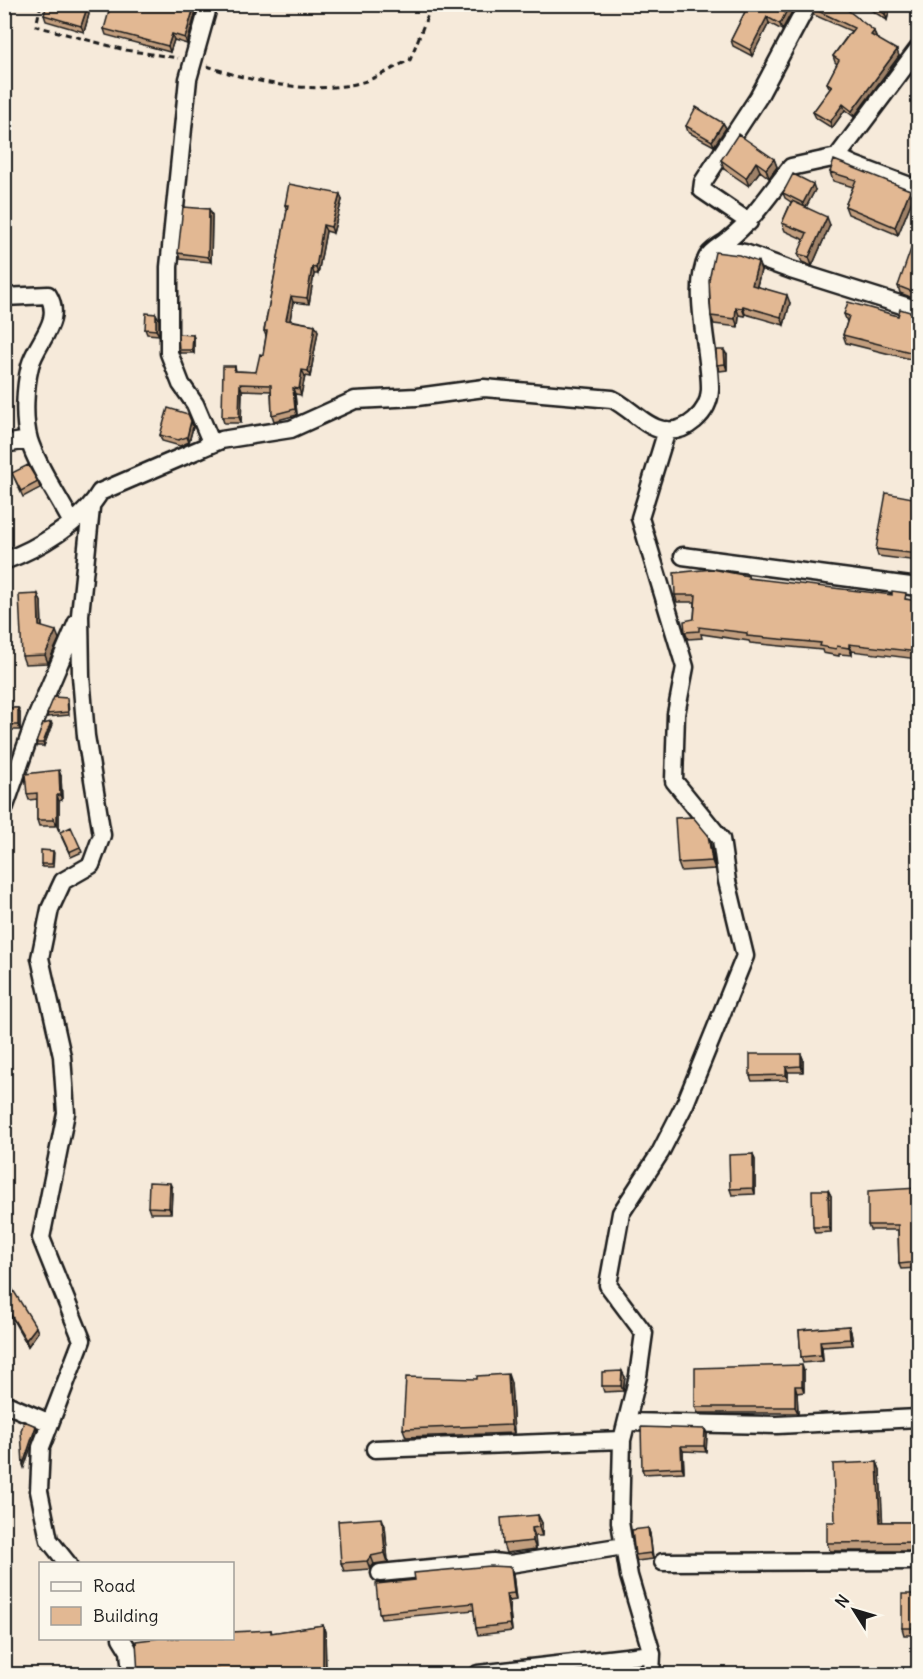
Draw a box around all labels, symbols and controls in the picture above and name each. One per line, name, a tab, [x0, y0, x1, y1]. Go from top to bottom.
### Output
legend	[39, 1562, 234, 1640]
text: Road	[93, 1574, 136, 1597]
north arrow	[824, 1580, 884, 1640]
text: N	[831, 1591, 853, 1611]
text: Building	[93, 1604, 158, 1627]

